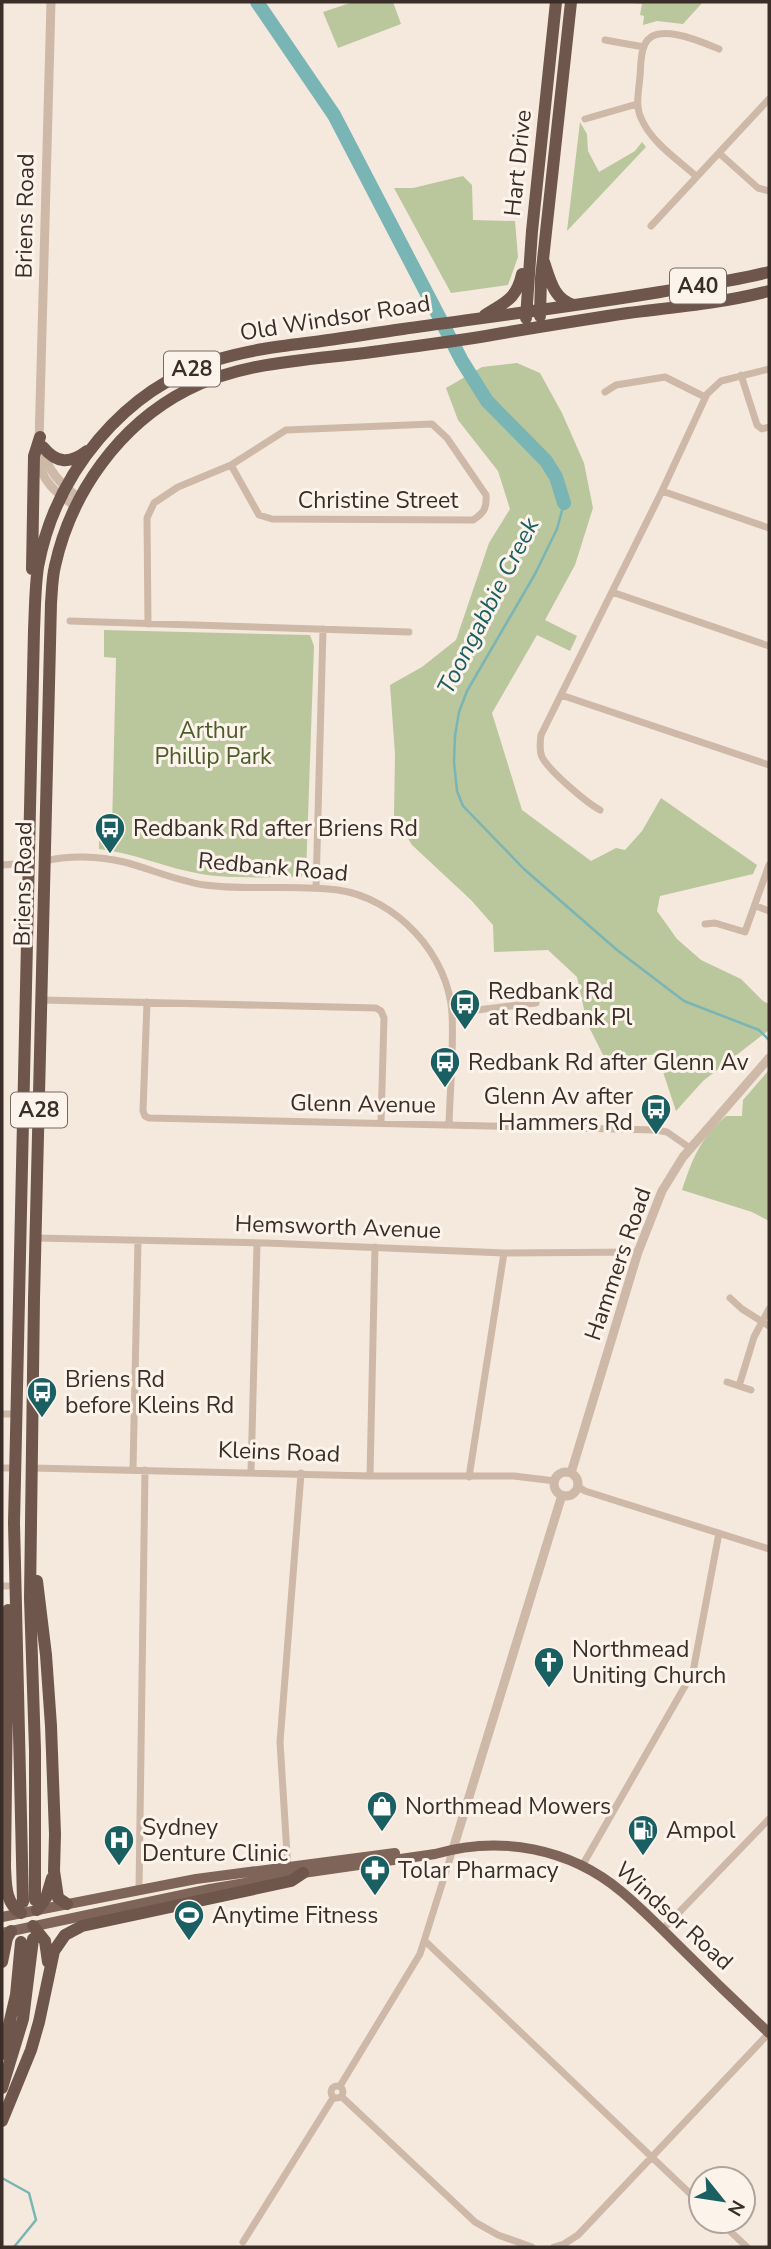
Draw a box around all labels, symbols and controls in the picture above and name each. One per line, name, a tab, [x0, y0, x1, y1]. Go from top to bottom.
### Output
street label: Hart Drive	[497, 108, 539, 218]
street label: Briens Road	[8, 153, 42, 279]
road number: A40	[670, 268, 726, 304]
street label: Old Windsor Road	[238, 288, 432, 348]
road number: A28	[164, 352, 220, 386]
street label: Christine Street	[298, 485, 459, 516]
water label: Toongabbie Creek	[430, 511, 547, 700]
park label: Arthur Phillip Park	[154, 715, 272, 772]
bus stop icon: Redbank Rd after Briens Rd	[93, 811, 127, 855]
place label: Redbank Rd after Briens Rd	[133, 813, 418, 844]
street label: Briens Road	[6, 821, 40, 947]
street label: Redbank Road	[197, 845, 349, 889]
place label: Redbank Rd at Redbank Pl	[488, 976, 633, 1033]
bus stop icon: Redbank Rd at Redbank Pl	[448, 987, 482, 1031]
bus stop icon: Redbank Rd after Glenn Av	[428, 1045, 462, 1089]
place label: Redbank Rd after Glenn Av	[468, 1047, 749, 1078]
place label: Glenn Av after Hammers Rd	[484, 1081, 634, 1138]
street label: Glenn Avenue	[290, 1087, 436, 1121]
road number: A28	[11, 1092, 67, 1128]
bus stop icon: Glenn Av after Hammers Rd	[639, 1092, 673, 1136]
street label: Hammers Road	[577, 1183, 659, 1345]
street label: Hemsworth Avenue	[234, 1208, 442, 1246]
place label: Briens Rd before Kleins Rd	[65, 1364, 234, 1421]
bus stop icon: Briens Rd before Kleins Rd	[25, 1375, 59, 1419]
street label: Kleins Road	[217, 1434, 341, 1470]
place label: Northmead Uniting Church	[572, 1634, 726, 1691]
church icon: Northmead Uniting Church	[532, 1645, 566, 1689]
shop icon: Northmead Mowers	[365, 1789, 399, 1833]
place label: Northmead Mowers	[405, 1791, 611, 1822]
place label: Sydney Denture Clinic	[142, 1812, 289, 1869]
fuel station icon: Ampol	[626, 1813, 660, 1857]
place label: Ampol	[666, 1815, 736, 1846]
hospital icon: Sydney Denture Clinic	[102, 1823, 136, 1867]
pharmacy icon: Tolar Pharmacy	[358, 1853, 392, 1897]
place label: Tolar Pharmacy	[398, 1855, 559, 1886]
street label: Windsor Road	[608, 1855, 740, 1977]
sports icon: Anytime Fitness	[172, 1898, 206, 1942]
place label: Anytime Fitness	[212, 1900, 378, 1931]
north arrow	[687, 2165, 757, 2235]
text: N	[721, 2195, 751, 2221]

